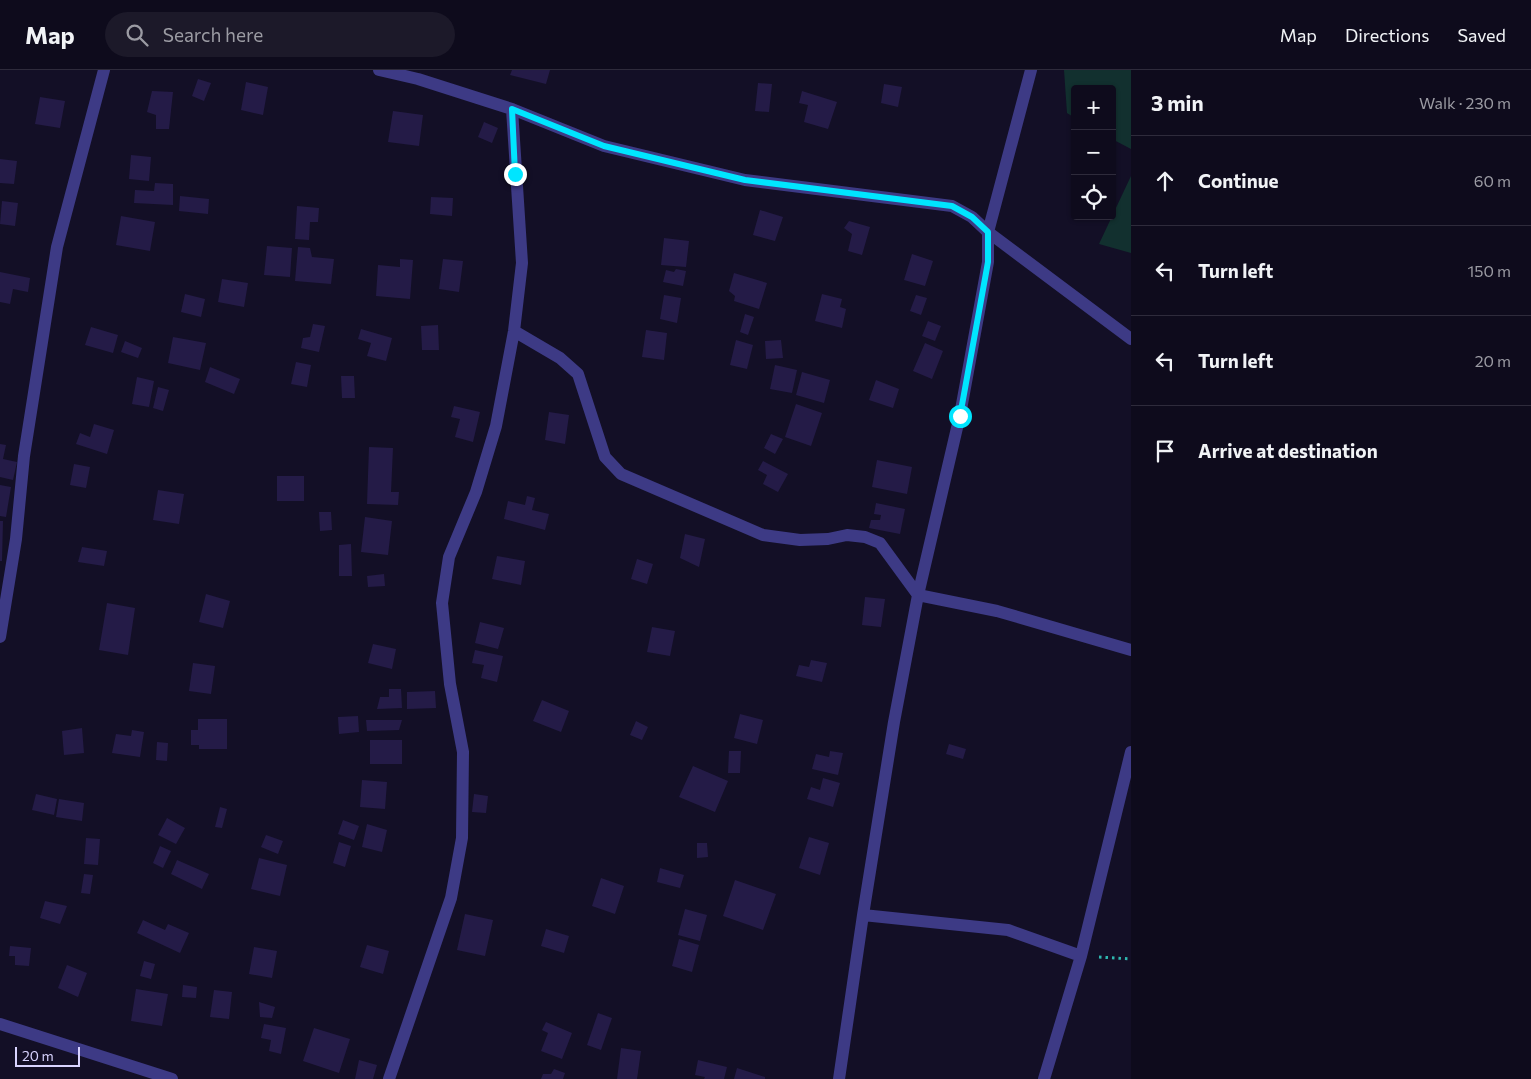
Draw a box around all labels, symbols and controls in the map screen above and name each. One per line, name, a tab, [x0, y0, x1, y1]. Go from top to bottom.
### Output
search box	[105, 12, 455, 57]
text: Map	[25, 20, 75, 49]
icon: search	[123, 21, 151, 49]
text: Search here	[163, 23, 263, 46]
text: Map	[1280, 24, 1317, 46]
text: Directions	[1345, 24, 1429, 46]
text: Saved	[1457, 24, 1506, 46]
map controls	[1071, 85, 1116, 220]
button: +	[1071, 85, 1116, 130]
text: 3 min	[1151, 90, 1204, 115]
text: Walk · 230 m	[1419, 93, 1511, 112]
button: −	[1071, 130, 1116, 175]
route end	[504, 163, 527, 186]
icon: ahead	[1151, 167, 1179, 195]
text: Continue	[1198, 169, 1278, 192]
text: 60 m	[1474, 171, 1511, 190]
button: locate	[1071, 175, 1116, 220]
icon: left	[1151, 257, 1179, 285]
text: Turn left	[1198, 259, 1273, 282]
text: 150 m	[1468, 261, 1511, 280]
icon: left	[1151, 347, 1179, 375]
text: Turn left	[1198, 349, 1273, 372]
text: 20 m	[1475, 351, 1511, 370]
route start	[949, 405, 972, 428]
icon: arrive	[1151, 437, 1179, 465]
text: Arrive at destination	[1198, 439, 1378, 462]
scale bar	[15, 1044, 80, 1067]
text: 20 m	[22, 1047, 54, 1064]

